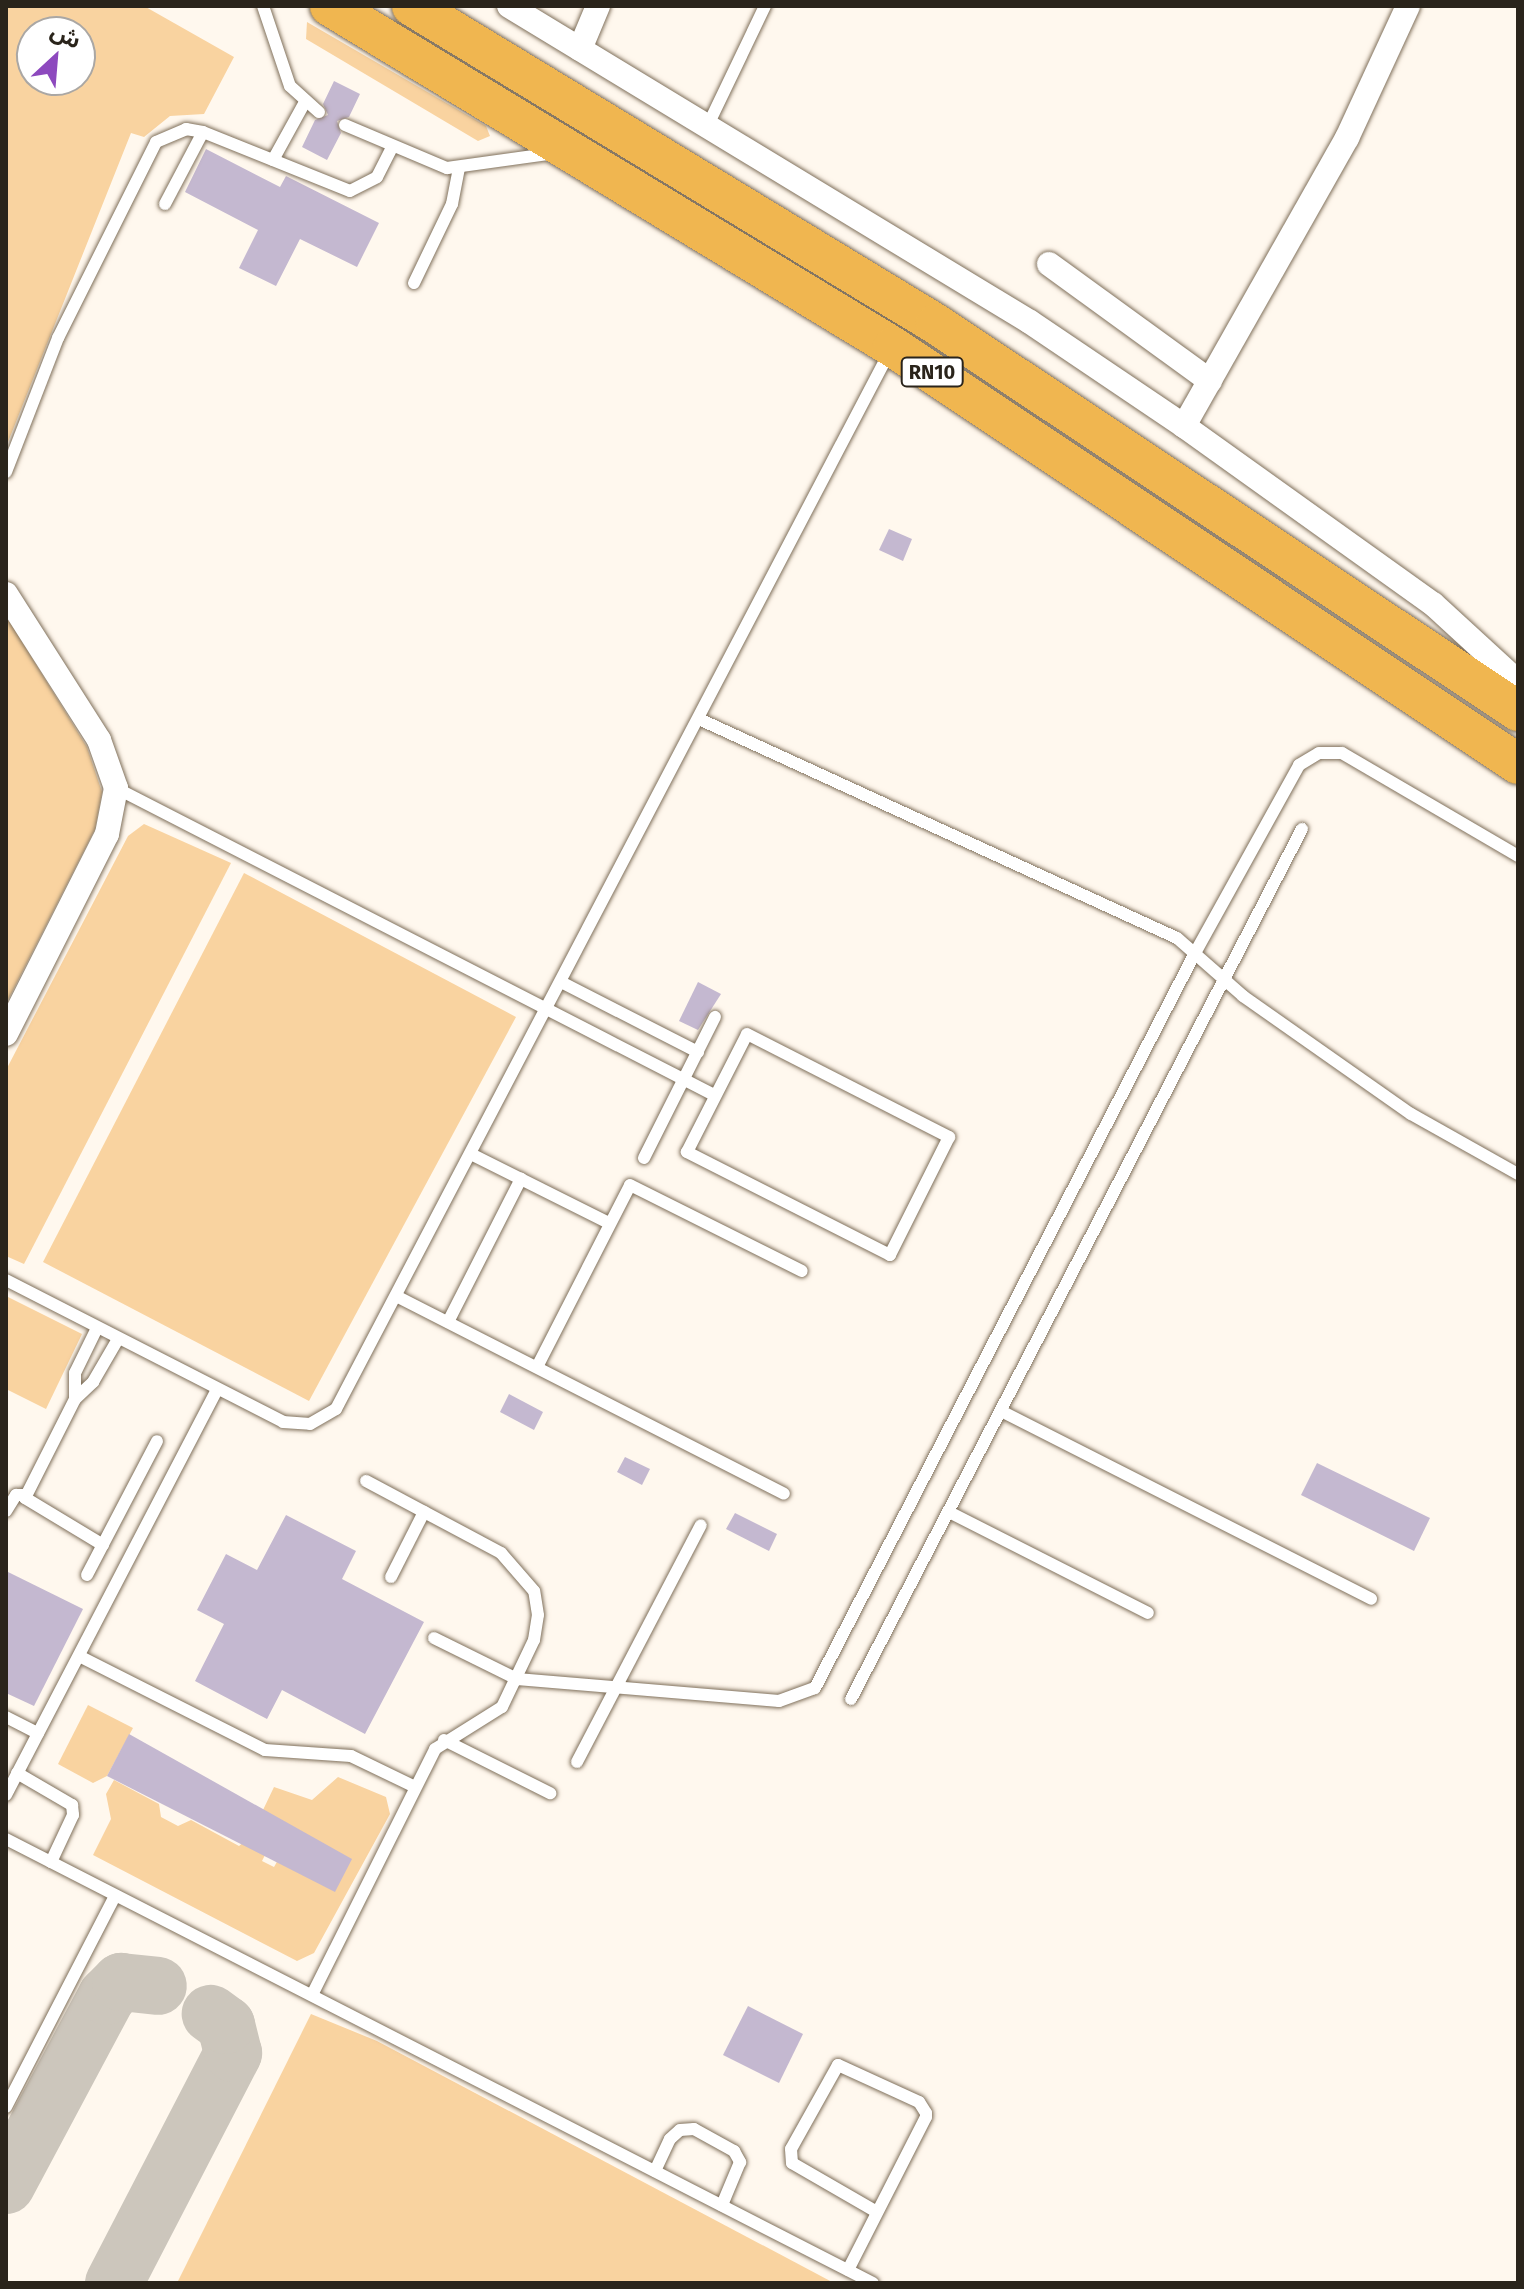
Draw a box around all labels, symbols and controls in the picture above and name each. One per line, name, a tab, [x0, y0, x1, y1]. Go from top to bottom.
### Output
north arrow	[16, 16, 96, 96]
text: ش	[46, 17, 85, 55]
road number: RN10	[900, 356, 964, 388]

